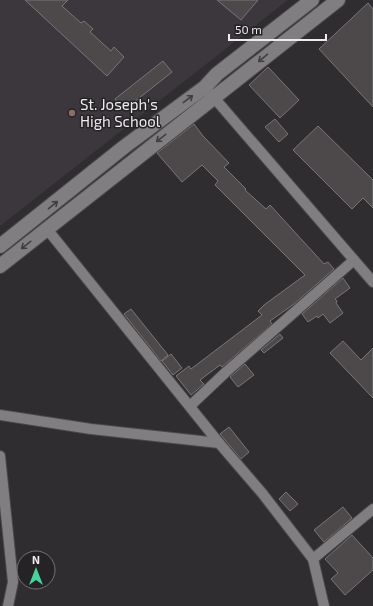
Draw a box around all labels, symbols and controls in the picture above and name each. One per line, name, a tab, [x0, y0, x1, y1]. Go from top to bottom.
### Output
scale bar	[229, 16, 326, 42]
text: 50 m	[235, 22, 262, 36]
one-way arrow	[258, 53, 268, 62]
place label: St. Joseph's High School	[80, 95, 161, 130]
one-way arrow	[183, 95, 194, 103]
marker: St. Joseph's High School	[67, 108, 77, 118]
one-way arrow	[156, 134, 167, 143]
one-way arrow	[47, 201, 58, 209]
one-way arrow	[21, 241, 32, 250]
north arrow	[16, 550, 56, 590]
text: N	[32, 553, 40, 566]

